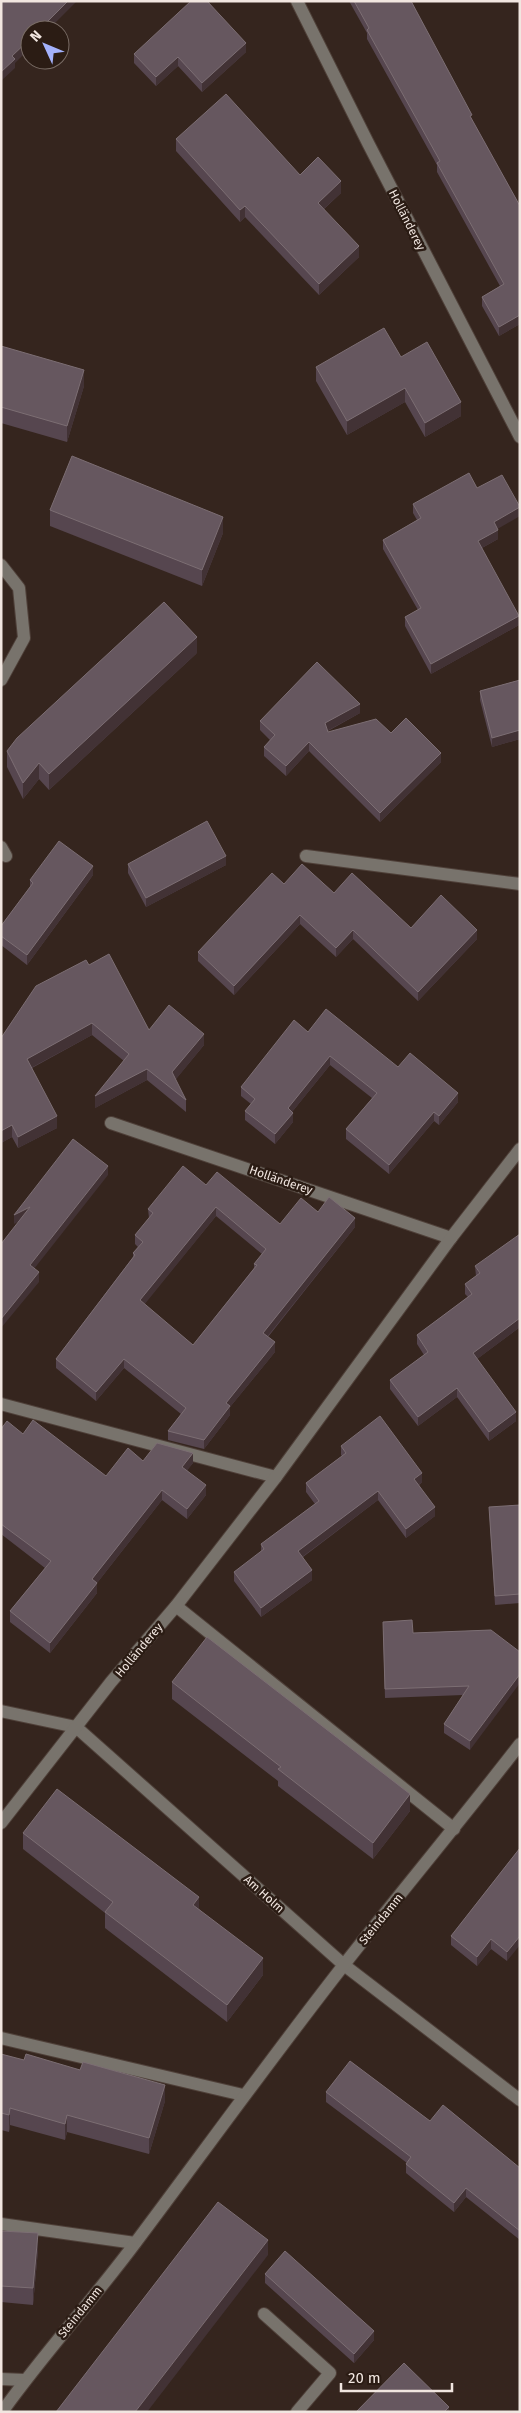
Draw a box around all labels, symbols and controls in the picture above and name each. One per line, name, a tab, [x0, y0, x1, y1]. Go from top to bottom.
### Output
north arrow	[20, 20, 70, 70]
text: N	[27, 27, 45, 46]
street label: Holländerey	[386, 187, 428, 253]
street label: Holländerey	[247, 1163, 315, 1197]
street label: Holländerey	[112, 1620, 166, 1680]
street label: Am Holm	[241, 1872, 287, 1916]
street label: Steindamm	[356, 1891, 406, 1947]
street label: Steindamm	[55, 2284, 105, 2340]
scale bar	[341, 2360, 452, 2392]
text: 20 m	[348, 2369, 381, 2387]

